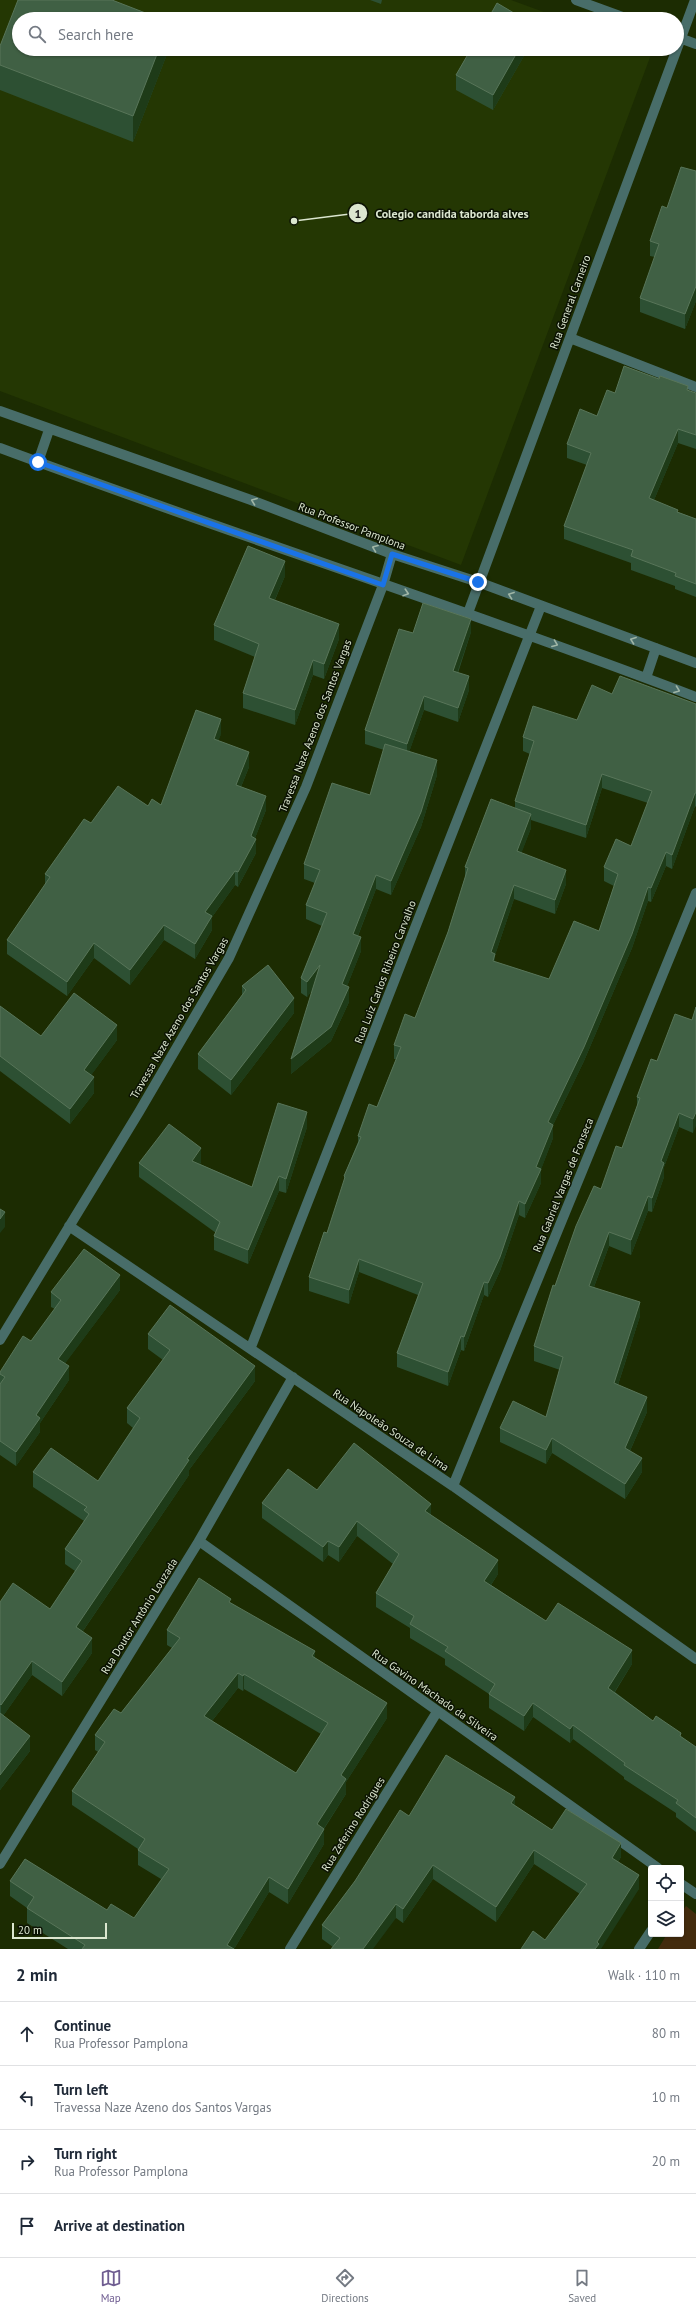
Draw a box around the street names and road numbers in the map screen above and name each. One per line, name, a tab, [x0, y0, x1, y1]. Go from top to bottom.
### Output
street label: Rua General Carneiro	[546, 253, 594, 351]
street label: Rua Professor Pamplona	[296, 499, 408, 553]
street label: Travessa Naze Azeno dos Santos Vargas	[275, 637, 355, 814]
street label: Rua Luiz Carlos Ribeiro Carvalho	[351, 898, 419, 1046]
street label: Travessa Naze Azeno dos Santos Vargas	[127, 934, 231, 1101]
street label: Rua Gabriel Vargas de Fonseca	[530, 1116, 596, 1254]
street label: Rua Napoleão Souza de Lima	[330, 1386, 452, 1474]
street label: Rua Doutor Antônio Louzada	[98, 1555, 180, 1677]
street label: Rua Gavino Machado da Silveira	[369, 1646, 501, 1744]
street label: Rua Zeferino Rodrigues	[318, 1774, 388, 1874]

